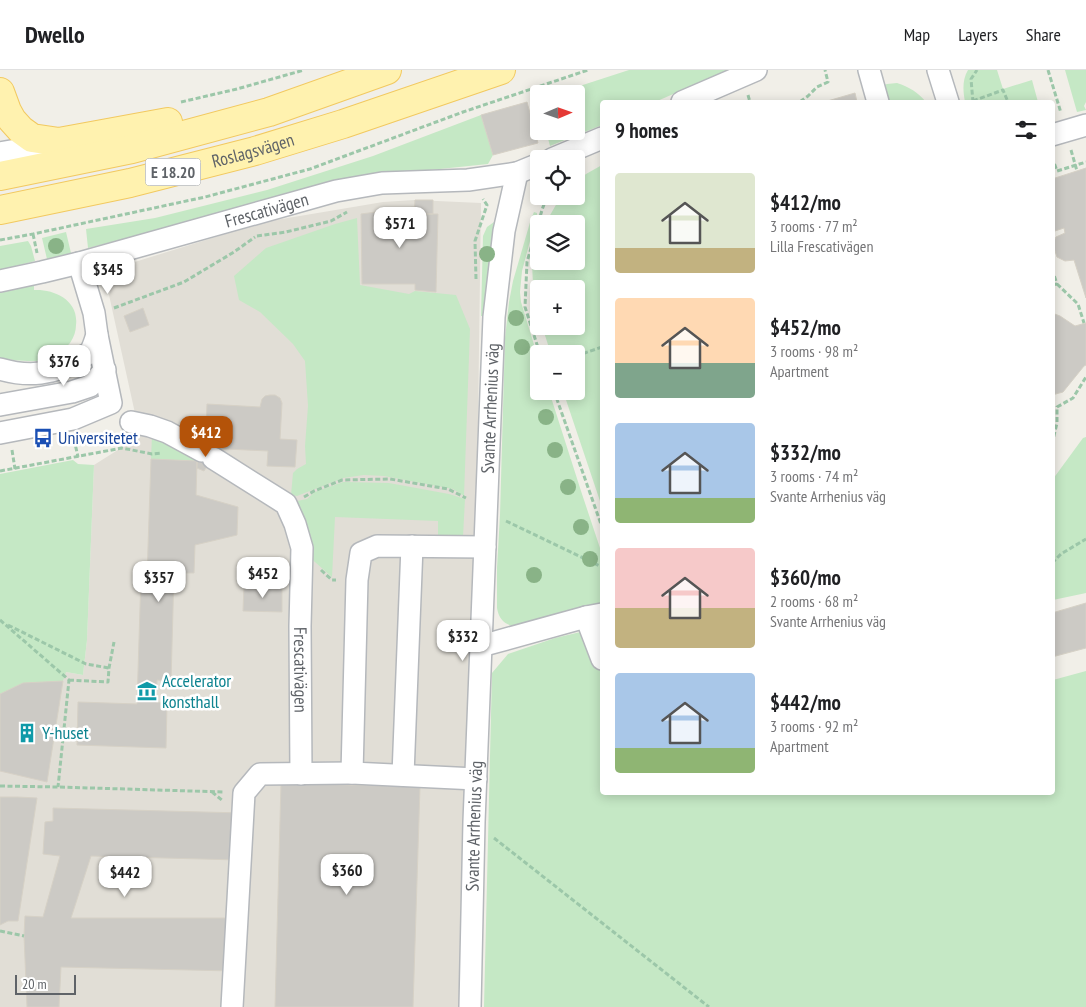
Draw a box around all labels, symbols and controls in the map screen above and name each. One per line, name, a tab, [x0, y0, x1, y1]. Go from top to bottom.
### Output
text: Dwello	[25, 19, 85, 50]
text: Map	[904, 23, 930, 46]
text: Layers	[958, 23, 998, 46]
text: Share	[1026, 23, 1061, 46]
north arrow	[530, 85, 585, 140]
map controls	[530, 85, 585, 400]
icon: filters	[1012, 116, 1040, 144]
text: 9 homes	[615, 117, 678, 144]
street label: Roslagsvägen	[209, 128, 297, 173]
button: locate	[530, 150, 585, 205]
road number: E 18.20	[146, 158, 200, 185]
street label: Frescativägen	[222, 187, 311, 233]
text: $412/mo	[770, 189, 841, 216]
icon: home	[655, 193, 715, 253]
pin: $571	[370, 206, 430, 249]
text: $571	[385, 213, 415, 233]
button: layers	[530, 215, 585, 270]
text: 3 rooms · 77 m²	[770, 216, 858, 236]
text: Lilla Frescativägen	[770, 236, 874, 256]
pin: $345	[78, 252, 138, 295]
text: $345	[93, 259, 123, 279]
button: +	[530, 280, 585, 335]
text: $452/mo	[770, 314, 841, 341]
icon: home	[655, 318, 715, 378]
text: 3 rooms · 98 m²	[770, 341, 858, 361]
street label: Svante Arrhenius väg	[476, 343, 504, 474]
pin: $376	[34, 344, 94, 387]
button: −	[530, 345, 585, 400]
text: $376	[49, 351, 79, 371]
text: Apartment	[770, 361, 829, 381]
pin: $412	[176, 416, 236, 458]
text: $412	[191, 422, 221, 442]
place label: Universitetet	[58, 426, 138, 449]
bus stop icon: Universitetet	[32, 427, 54, 449]
text: $332/mo	[770, 439, 841, 466]
icon: home	[655, 443, 715, 503]
text: 3 rooms · 74 m²	[770, 466, 858, 486]
text: Svante Arrhenius väg	[770, 486, 886, 506]
pin: $452	[233, 556, 293, 599]
pin: $357	[129, 560, 189, 603]
text: $452	[248, 563, 278, 583]
text: $360/mo	[770, 564, 841, 591]
text: $357	[144, 567, 174, 587]
icon: home	[655, 568, 715, 628]
text: 2 rooms · 68 m²	[770, 591, 858, 611]
text: Svante Arrhenius väg	[770, 611, 886, 631]
pin: $332	[433, 620, 493, 662]
text: $332	[448, 626, 478, 646]
street label: Frescativägen	[289, 627, 313, 713]
place label: Accelerator konsthall	[162, 669, 231, 713]
museum icon: Accelerator konsthall	[136, 680, 158, 702]
text: $442/mo	[770, 689, 841, 716]
icon: home	[655, 693, 715, 753]
text: 3 rooms · 92 m²	[770, 716, 858, 736]
place label: Y-huset	[42, 721, 89, 744]
building icon: Y-huset	[16, 722, 38, 744]
text: Apartment	[770, 736, 829, 756]
street label: Svante Arrhenius väg	[461, 760, 487, 892]
pin: $360	[317, 854, 377, 896]
pin: $442	[95, 856, 155, 898]
text: $360	[332, 860, 362, 880]
text: $442	[110, 862, 140, 882]
scale bar	[15, 972, 76, 995]
text: 20 m	[22, 975, 47, 993]

